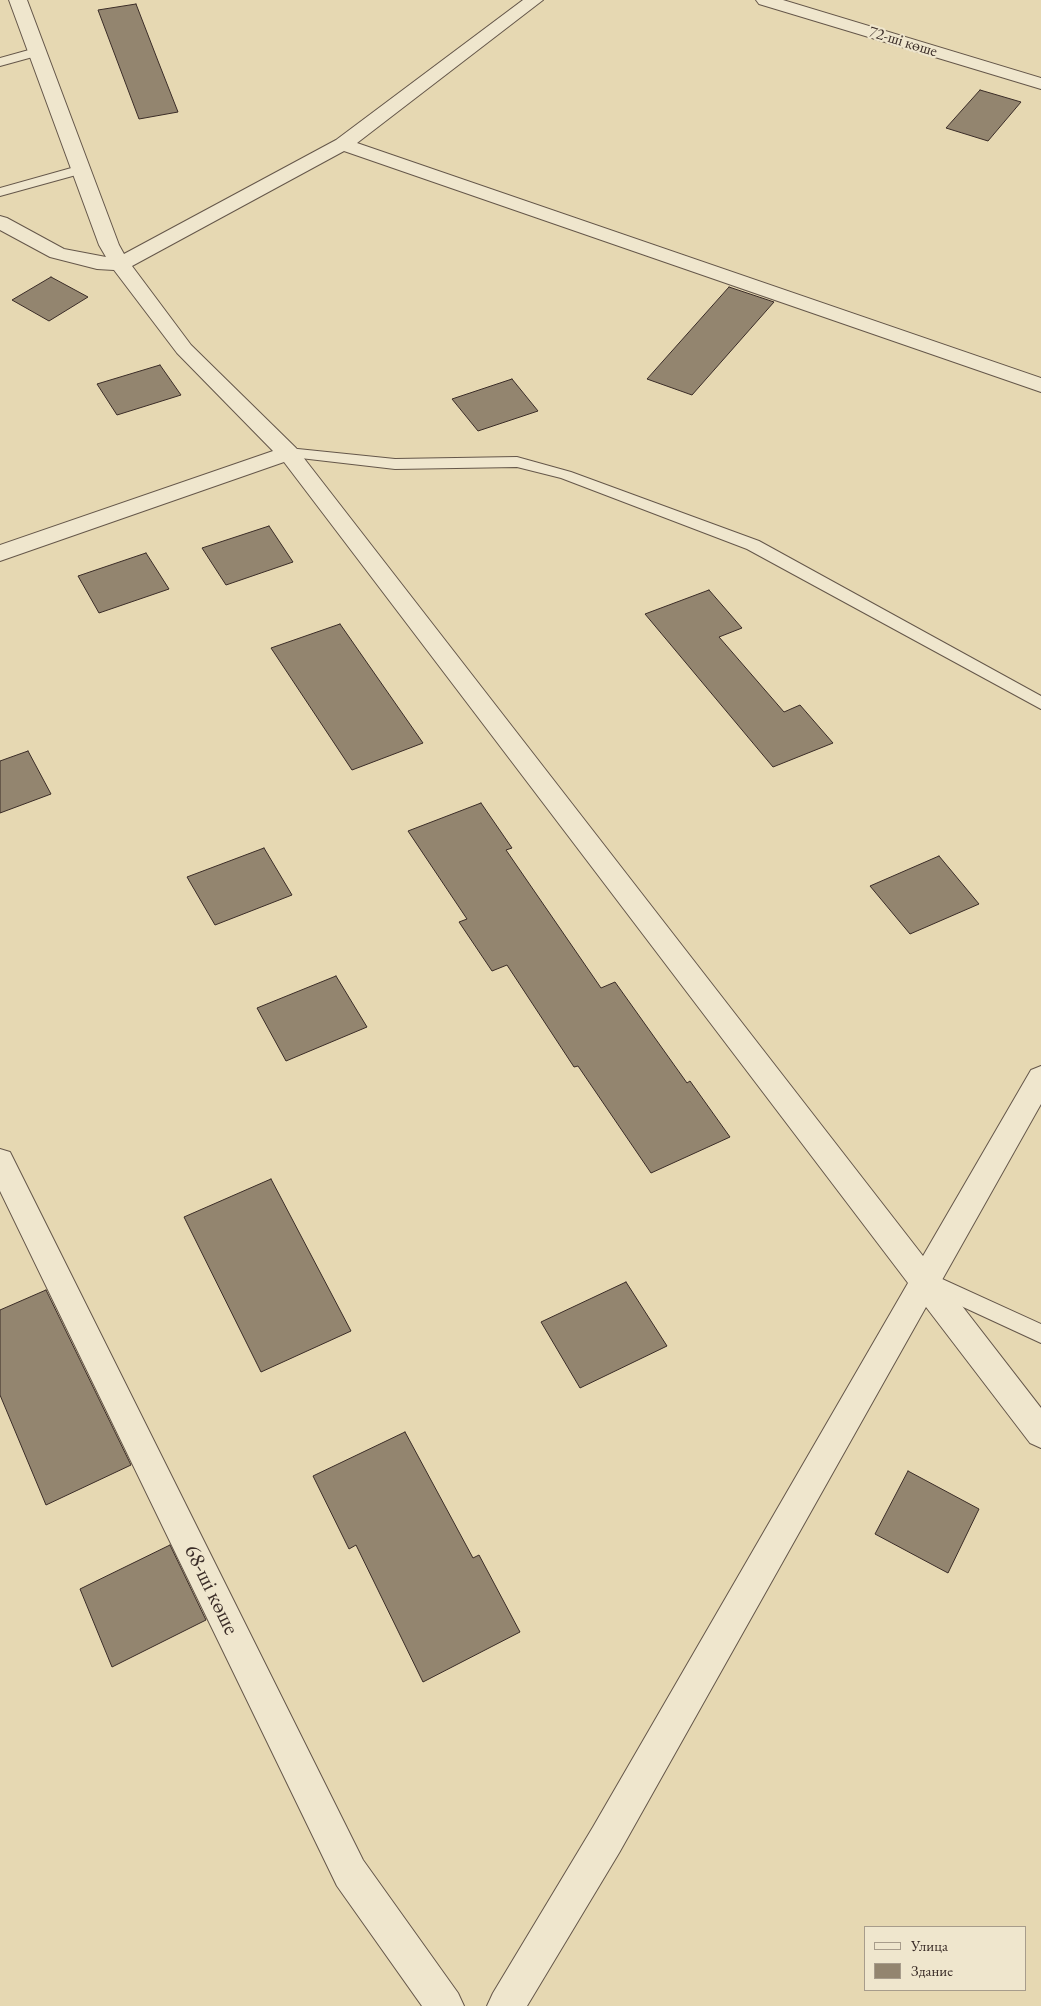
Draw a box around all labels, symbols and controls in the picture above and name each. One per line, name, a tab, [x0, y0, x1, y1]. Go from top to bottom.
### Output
street label: 72-ші көше	[866, 23, 940, 61]
street label: 68-ші көше	[178, 1541, 244, 1639]
legend	[864, 1926, 1026, 1991]
text: Улица	[911, 1936, 948, 1955]
text: Здание	[911, 1961, 953, 1980]

